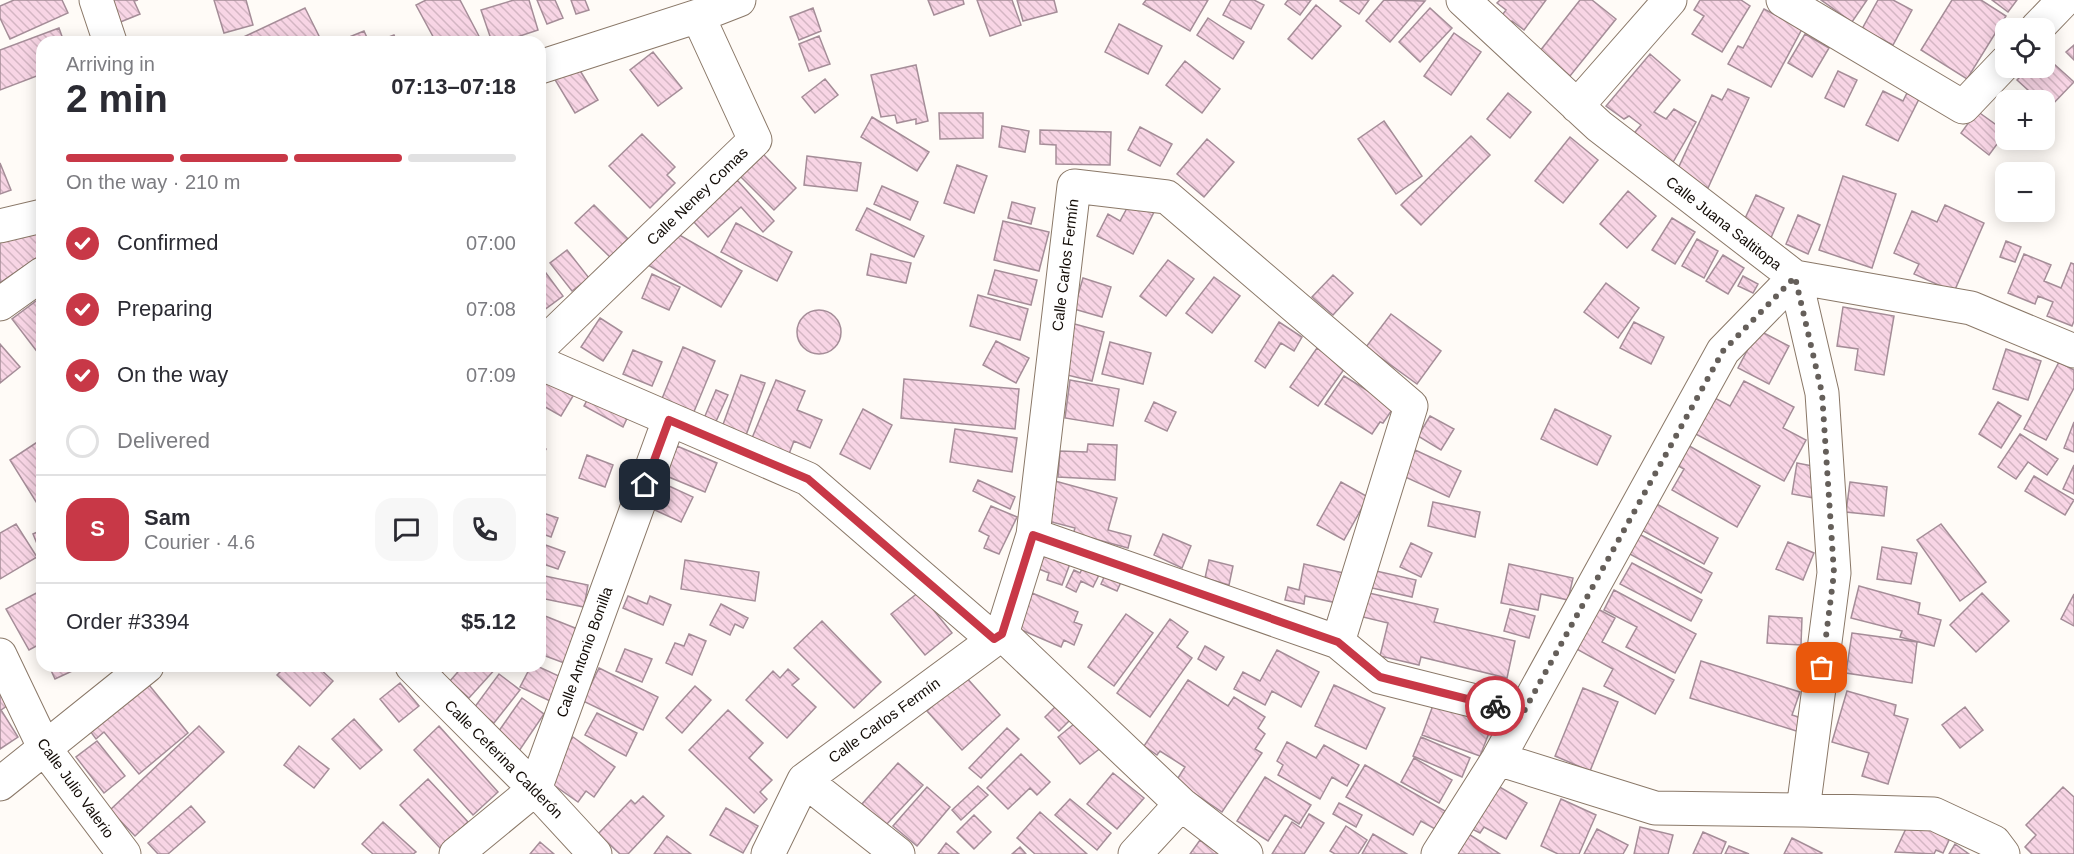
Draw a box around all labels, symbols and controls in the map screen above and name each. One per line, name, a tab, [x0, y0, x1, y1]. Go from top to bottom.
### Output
map controls	[1995, 18, 2055, 222]
button: locate	[1995, 18, 2055, 78]
text: Arriving in	[66, 53, 155, 75]
text: 07:13–07:18	[391, 74, 516, 99]
text: 2 min	[66, 77, 168, 120]
button: +	[1995, 90, 2055, 150]
street label: Calle Neney Comas	[643, 144, 751, 248]
button: −	[1995, 162, 2055, 222]
text: On the way · 210 m	[66, 171, 241, 193]
street label: Calle Juana Saltitopa	[1663, 173, 1786, 274]
street label: Calle Carlos Fermín	[1048, 198, 1082, 332]
icon: check	[66, 227, 99, 260]
text: Confirmed	[117, 230, 218, 255]
text: 07:00	[466, 232, 516, 254]
icon: check	[66, 293, 99, 326]
text: Preparing	[117, 296, 212, 321]
text: 07:08	[466, 298, 516, 320]
icon: check	[66, 359, 99, 392]
text: On the way	[117, 362, 228, 387]
text: 07:09	[466, 364, 516, 386]
text: Delivered	[117, 428, 210, 453]
pin	[619, 459, 670, 510]
icon: home	[628, 468, 661, 501]
button: chat	[375, 498, 438, 561]
button: phone	[453, 498, 516, 561]
text: Sam	[144, 505, 190, 530]
text: S	[90, 516, 105, 541]
text: Courier · 4.6	[144, 531, 255, 553]
street label: Calle Antonio Bonilla	[552, 584, 616, 720]
text: Order #3394	[66, 609, 190, 634]
text: $5.12	[461, 609, 516, 634]
pin	[1796, 642, 1847, 693]
icon: bag	[1805, 651, 1838, 684]
street label: Calle Carlos Fermín	[825, 674, 943, 766]
courier	[1465, 676, 1525, 736]
icon: bike	[1479, 690, 1512, 723]
street label: Calle Ceferina Calderón	[441, 696, 567, 822]
street label: Calle Julio Valerio	[34, 735, 118, 841]

